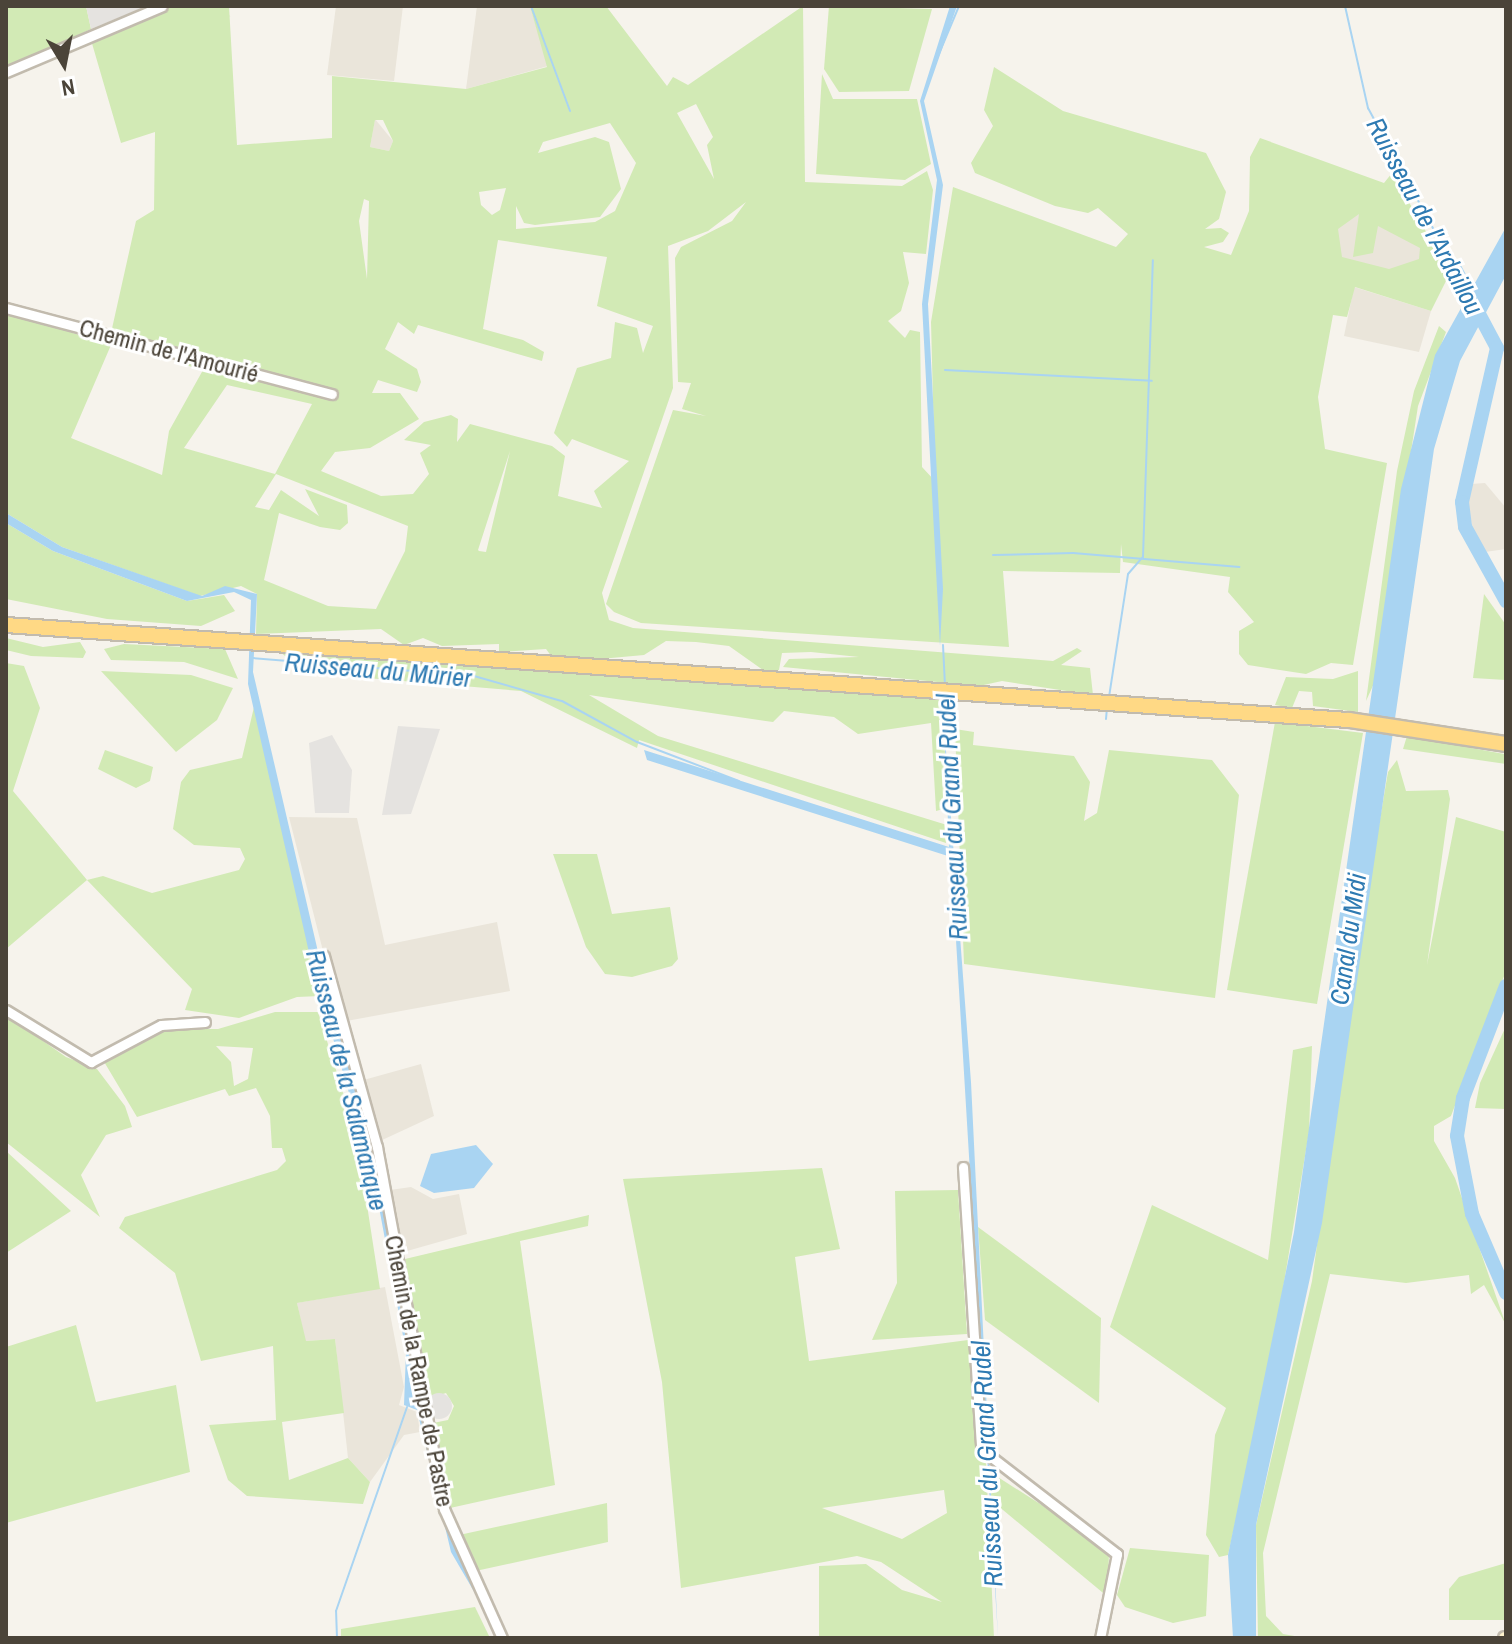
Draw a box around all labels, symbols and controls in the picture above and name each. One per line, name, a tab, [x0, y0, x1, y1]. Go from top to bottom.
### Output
north arrow	[24, 24, 104, 104]
text: N	[59, 72, 77, 104]
water label: Ruisseau de l'Ardaillou	[1360, 112, 1490, 320]
street label: Chemin de l'Amourié	[76, 313, 262, 389]
water label: Ruisseau du Mûrier	[283, 646, 473, 694]
water label: Ruisseau du Grand Rudel	[930, 693, 974, 941]
water label: Canal du Midi	[1323, 871, 1373, 1007]
water label: Ruisseau de la Salamanque	[299, 946, 395, 1214]
street label: Chemin de la Rampe de Pastre	[379, 1233, 459, 1509]
water label: Ruisseau du Grand Rudel	[965, 1340, 1009, 1588]

